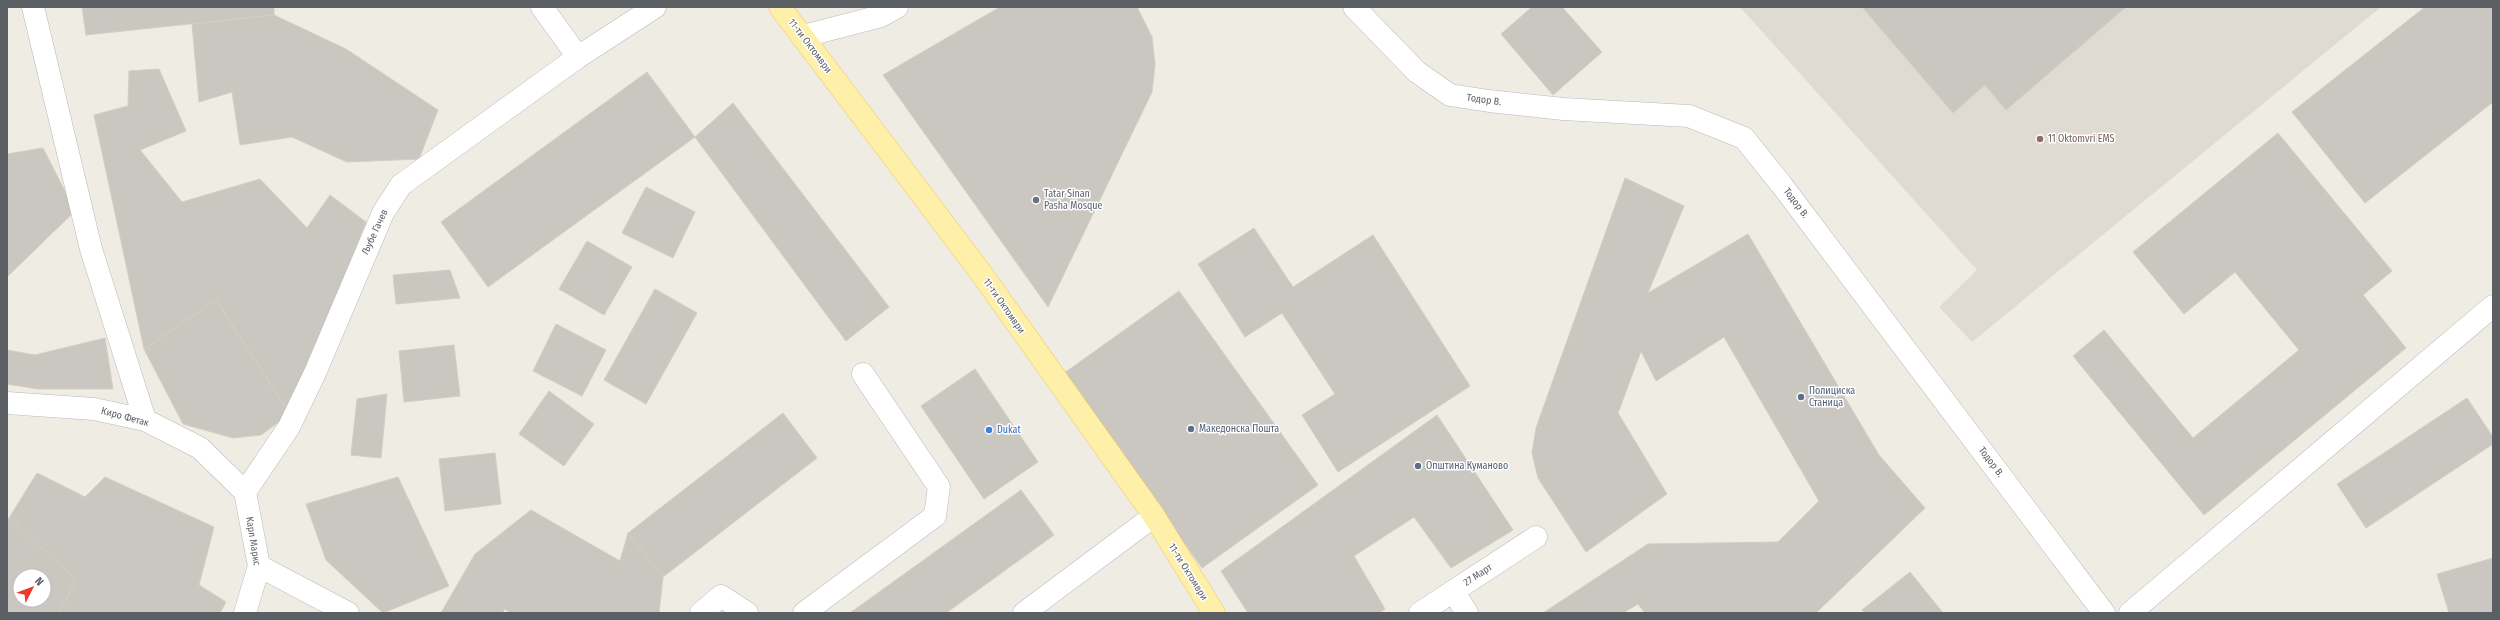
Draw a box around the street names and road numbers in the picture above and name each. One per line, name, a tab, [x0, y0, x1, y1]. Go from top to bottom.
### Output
street label: 11-ти Октомври	[786, 17, 834, 75]
street label: Тодор В.	[1466, 92, 1502, 108]
street label: Тодор В.	[1781, 186, 1811, 220]
street label: Љубе Гачев	[359, 208, 391, 256]
street label: 11-ти Октомври	[981, 276, 1027, 336]
street label: Киро Фетак	[100, 405, 151, 429]
street label: Тодор В.	[1976, 445, 2006, 479]
street label: Карл Маркс	[243, 516, 263, 567]
street label: 11-ти Октомври	[1166, 541, 1210, 603]
street label: 27 Март	[1461, 561, 1495, 589]

